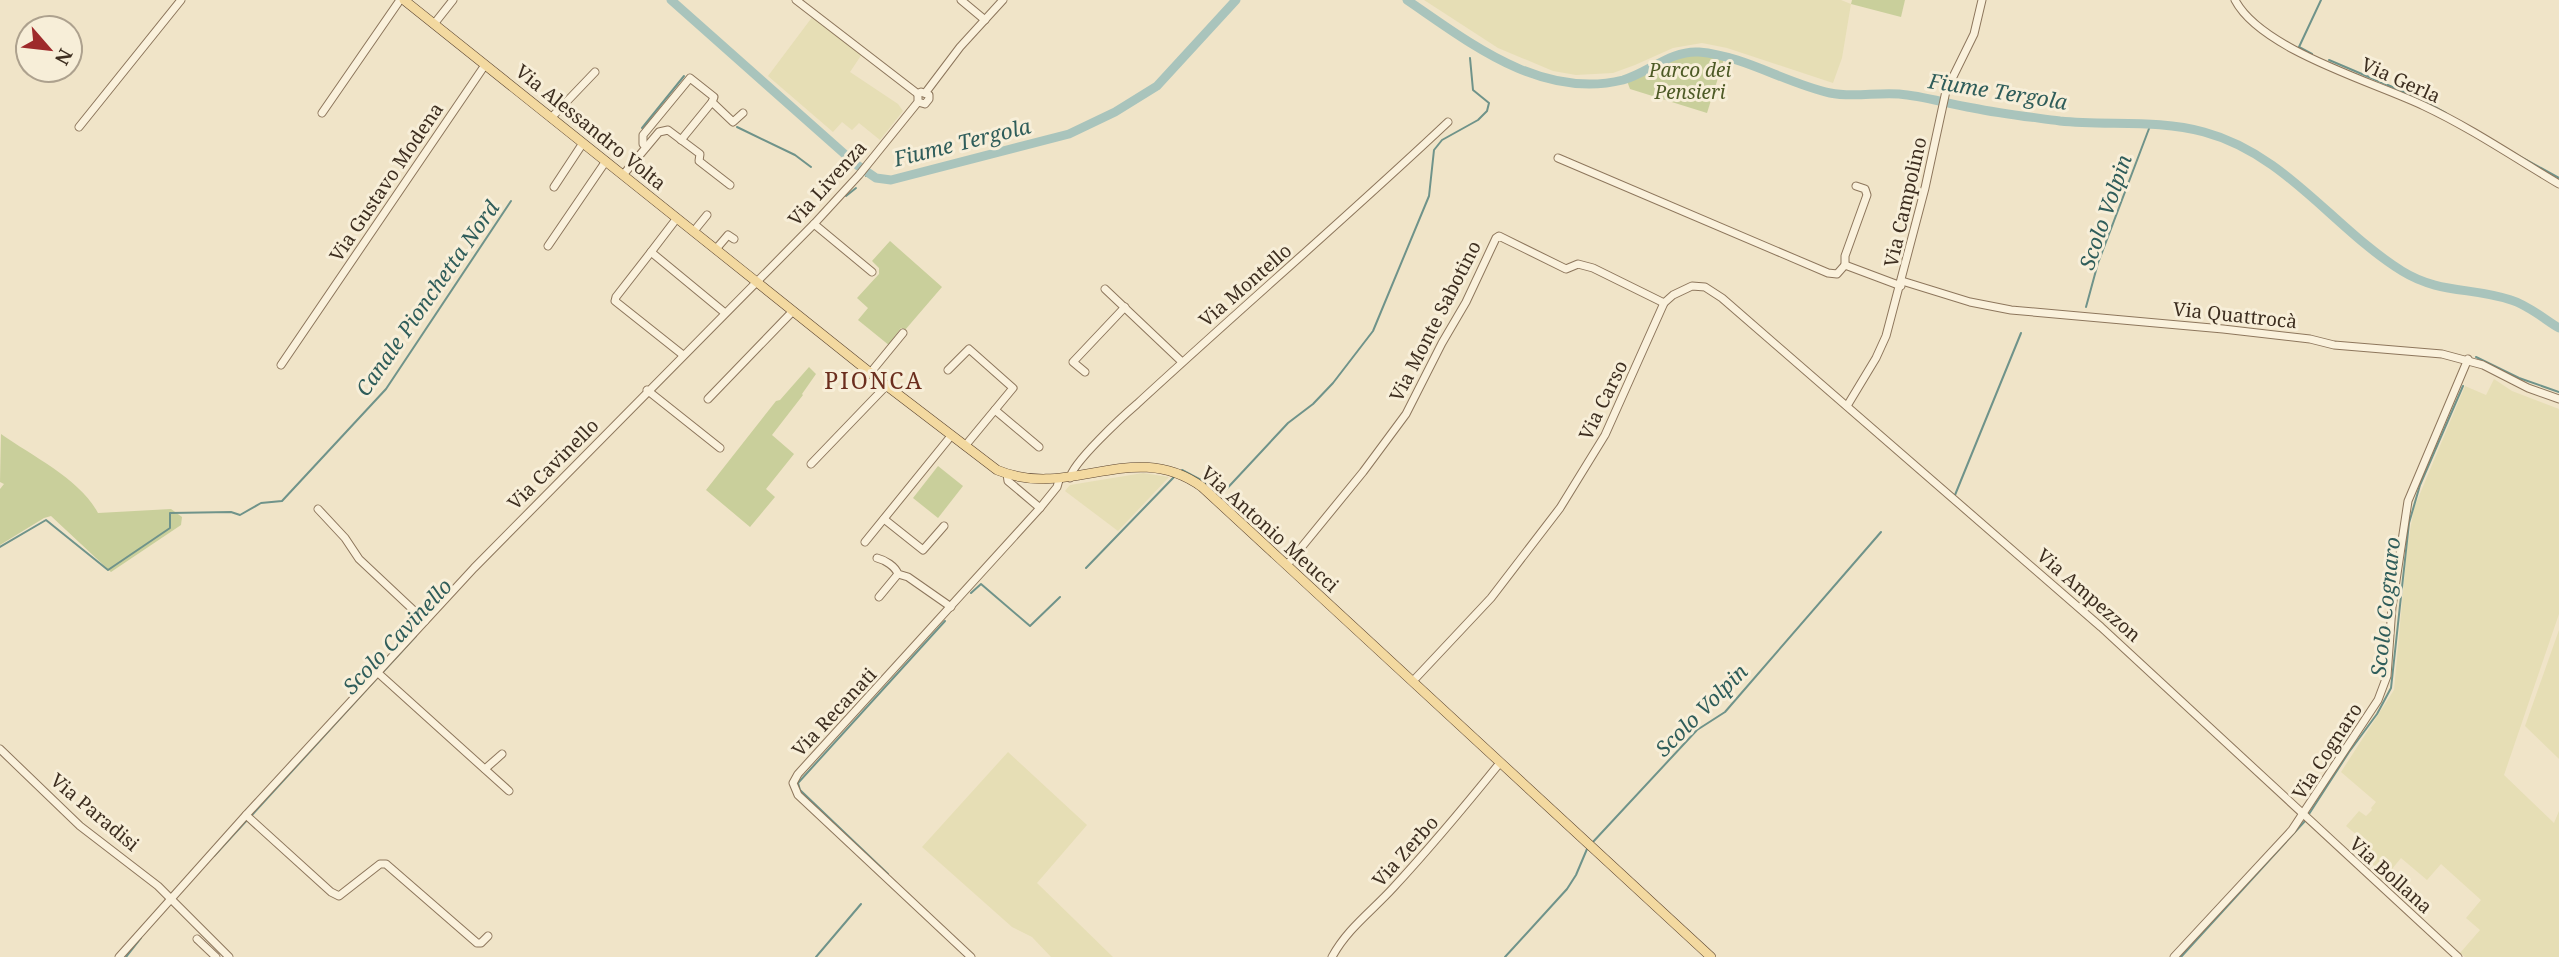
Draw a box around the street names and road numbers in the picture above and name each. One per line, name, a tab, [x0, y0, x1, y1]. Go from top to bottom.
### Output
street label: Via Gerla	[2357, 51, 2445, 109]
street label: Via Alessandro Volta	[510, 58, 672, 196]
street label: Via Gustavo Modena	[323, 97, 449, 267]
street label: Via Campolino	[1877, 134, 1933, 270]
street label: Via Livenza	[782, 135, 872, 231]
street label: Via Monte Sabotino	[1383, 236, 1487, 406]
street label: Via Montello	[1193, 237, 1297, 333]
street label: Via Quattrocà	[2172, 296, 2298, 334]
street label: Via Carso	[1573, 356, 1633, 444]
street label: Via Cavinello	[502, 413, 604, 515]
street label: Via Antonio Meucci	[1196, 460, 1344, 598]
street label: Via Ampezzon	[2031, 542, 2147, 648]
street label: Via Recanati	[786, 662, 882, 762]
street label: Via Cognaro	[2286, 698, 2368, 804]
street label: Via Paradisi	[45, 767, 145, 857]
street label: Via Zerbo	[1366, 810, 1444, 892]
street label: Via Bollana	[2344, 831, 2438, 919]

